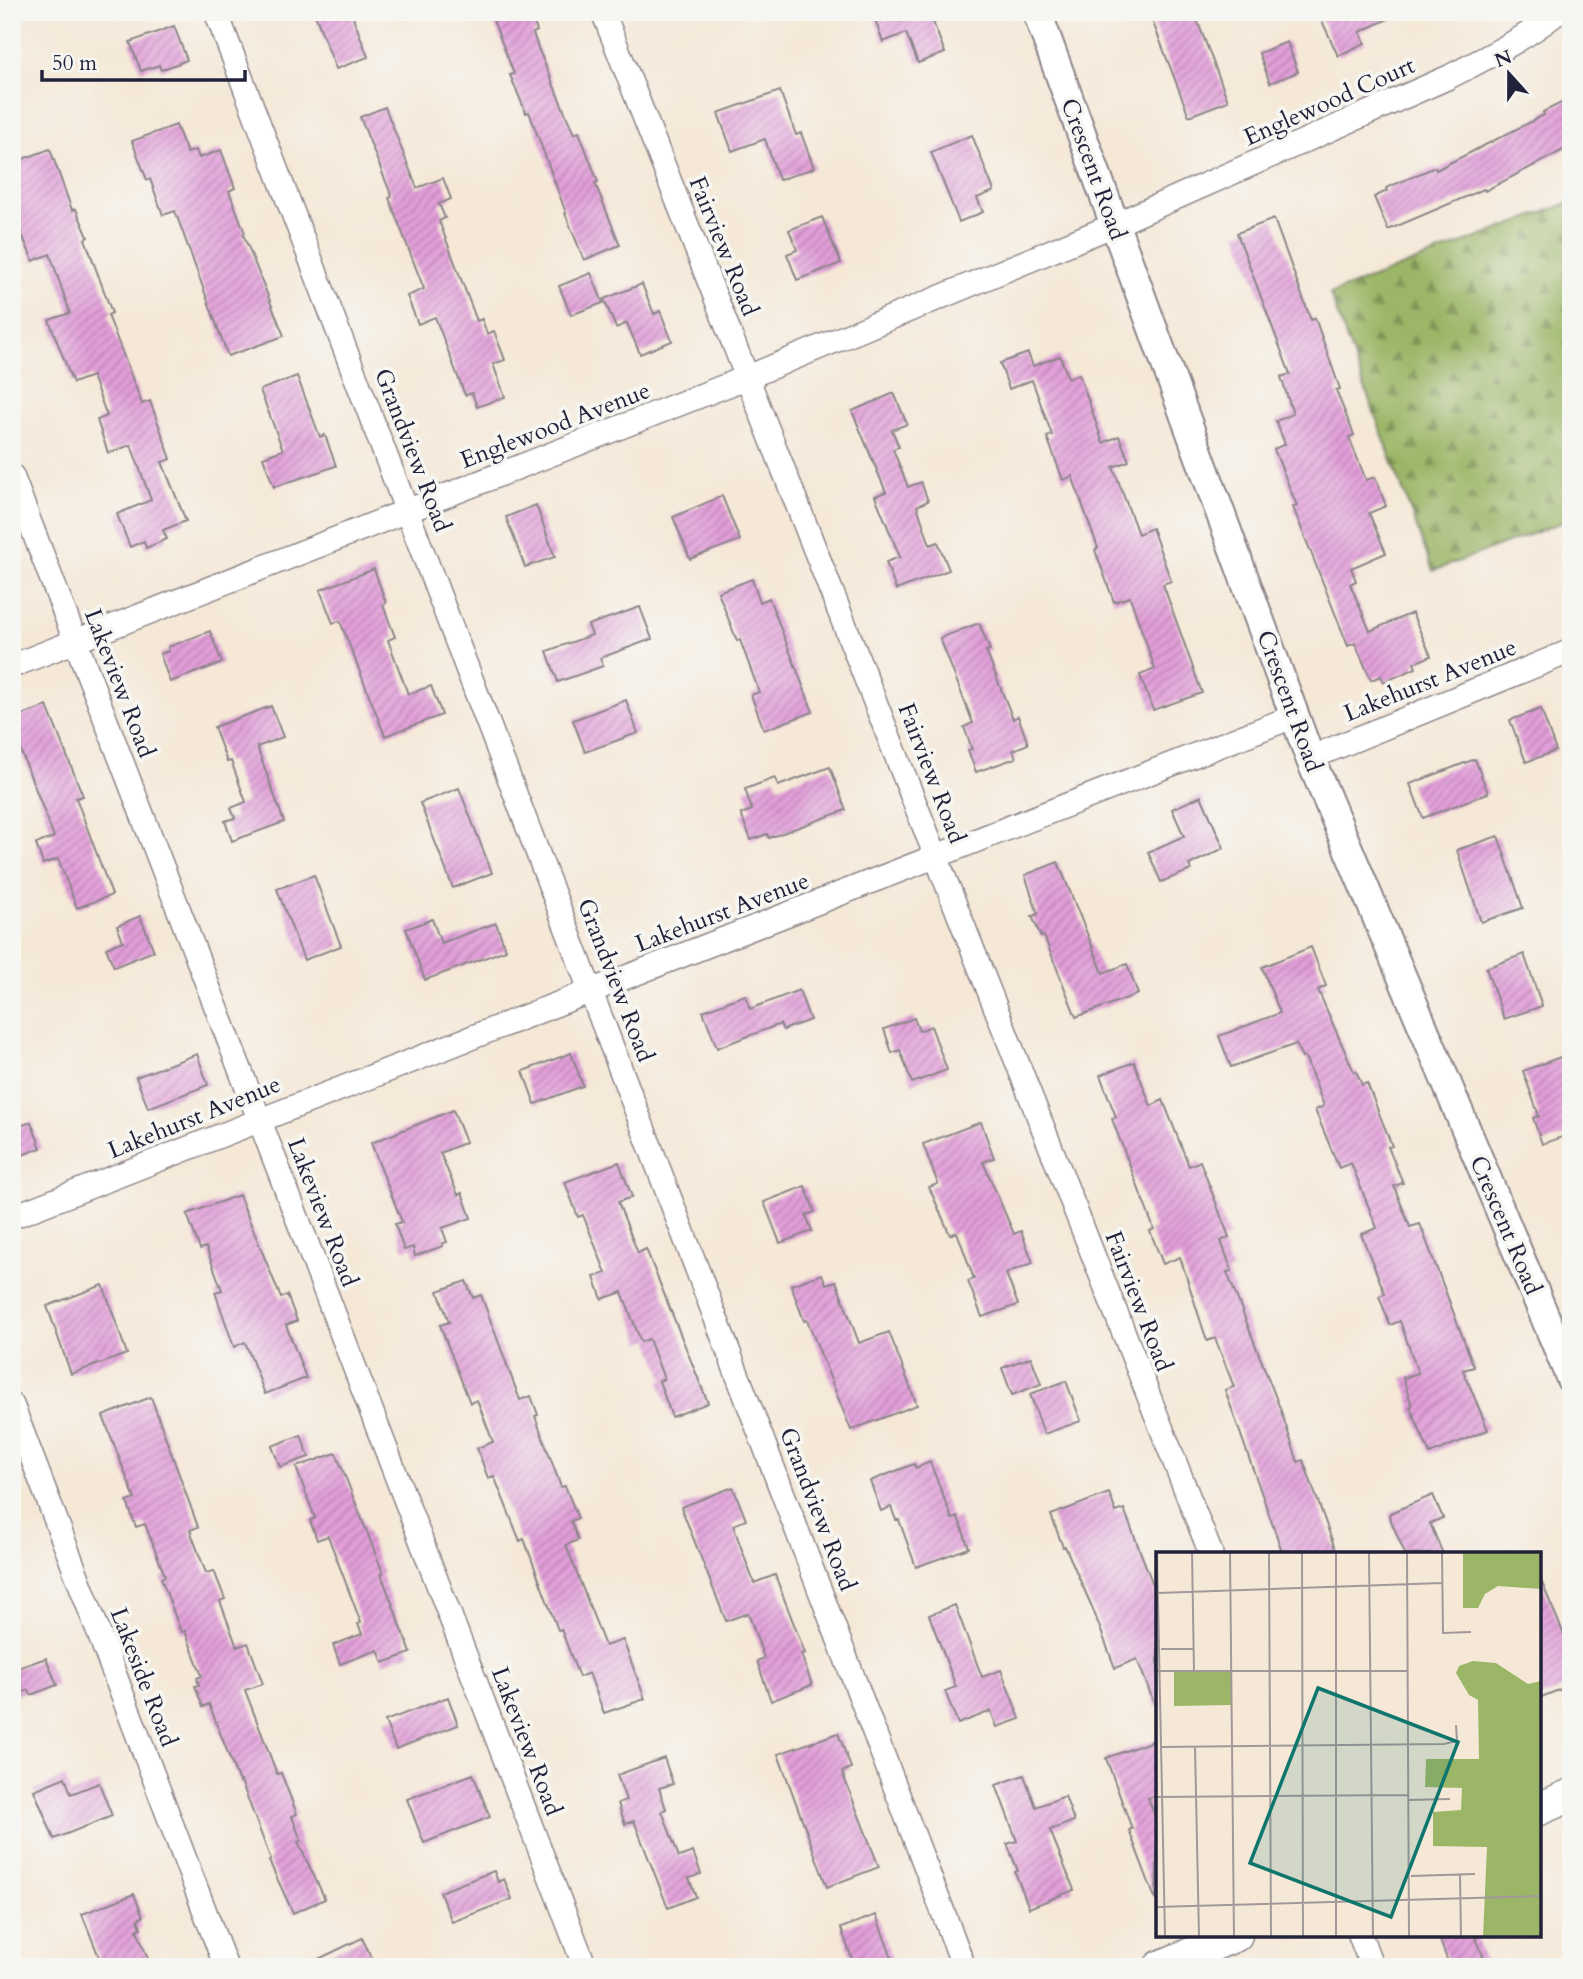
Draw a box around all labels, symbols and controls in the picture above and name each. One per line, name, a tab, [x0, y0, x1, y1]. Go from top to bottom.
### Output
scale bar	[42, 38, 245, 82]
north arrow	[1474, 38, 1544, 108]
text: N	[1491, 44, 1516, 74]
text: 50 m	[52, 49, 97, 78]
street label: Englewood Court	[1238, 49, 1420, 154]
street label: Crescent Road	[1053, 94, 1134, 245]
street label: Fairview Road	[681, 171, 767, 321]
street label: Grandview Road	[366, 364, 459, 537]
street label: Englewood Avenue	[455, 374, 655, 477]
street label: Lakeview Road	[76, 604, 163, 763]
street label: Crescent Road	[1249, 626, 1330, 777]
street label: Lakehurst Avenue	[1339, 631, 1521, 730]
street label: Fairview Road	[890, 698, 973, 848]
street label: Lakehurst Avenue	[631, 864, 814, 961]
street label: Grandview Road	[569, 894, 662, 1067]
street label: Lakehurst Avenue	[103, 1068, 285, 1167]
street label: Lakeview Road	[279, 1133, 366, 1292]
street label: Crescent Road	[1461, 1150, 1550, 1300]
street label: Fairview Road	[1097, 1226, 1180, 1376]
street label: Grandview Road	[771, 1423, 864, 1596]
inset map	[1156, 1552, 1541, 1937]
street label: Lakeside Road	[102, 1603, 185, 1752]
street label: Lakeview Road	[483, 1662, 570, 1821]

